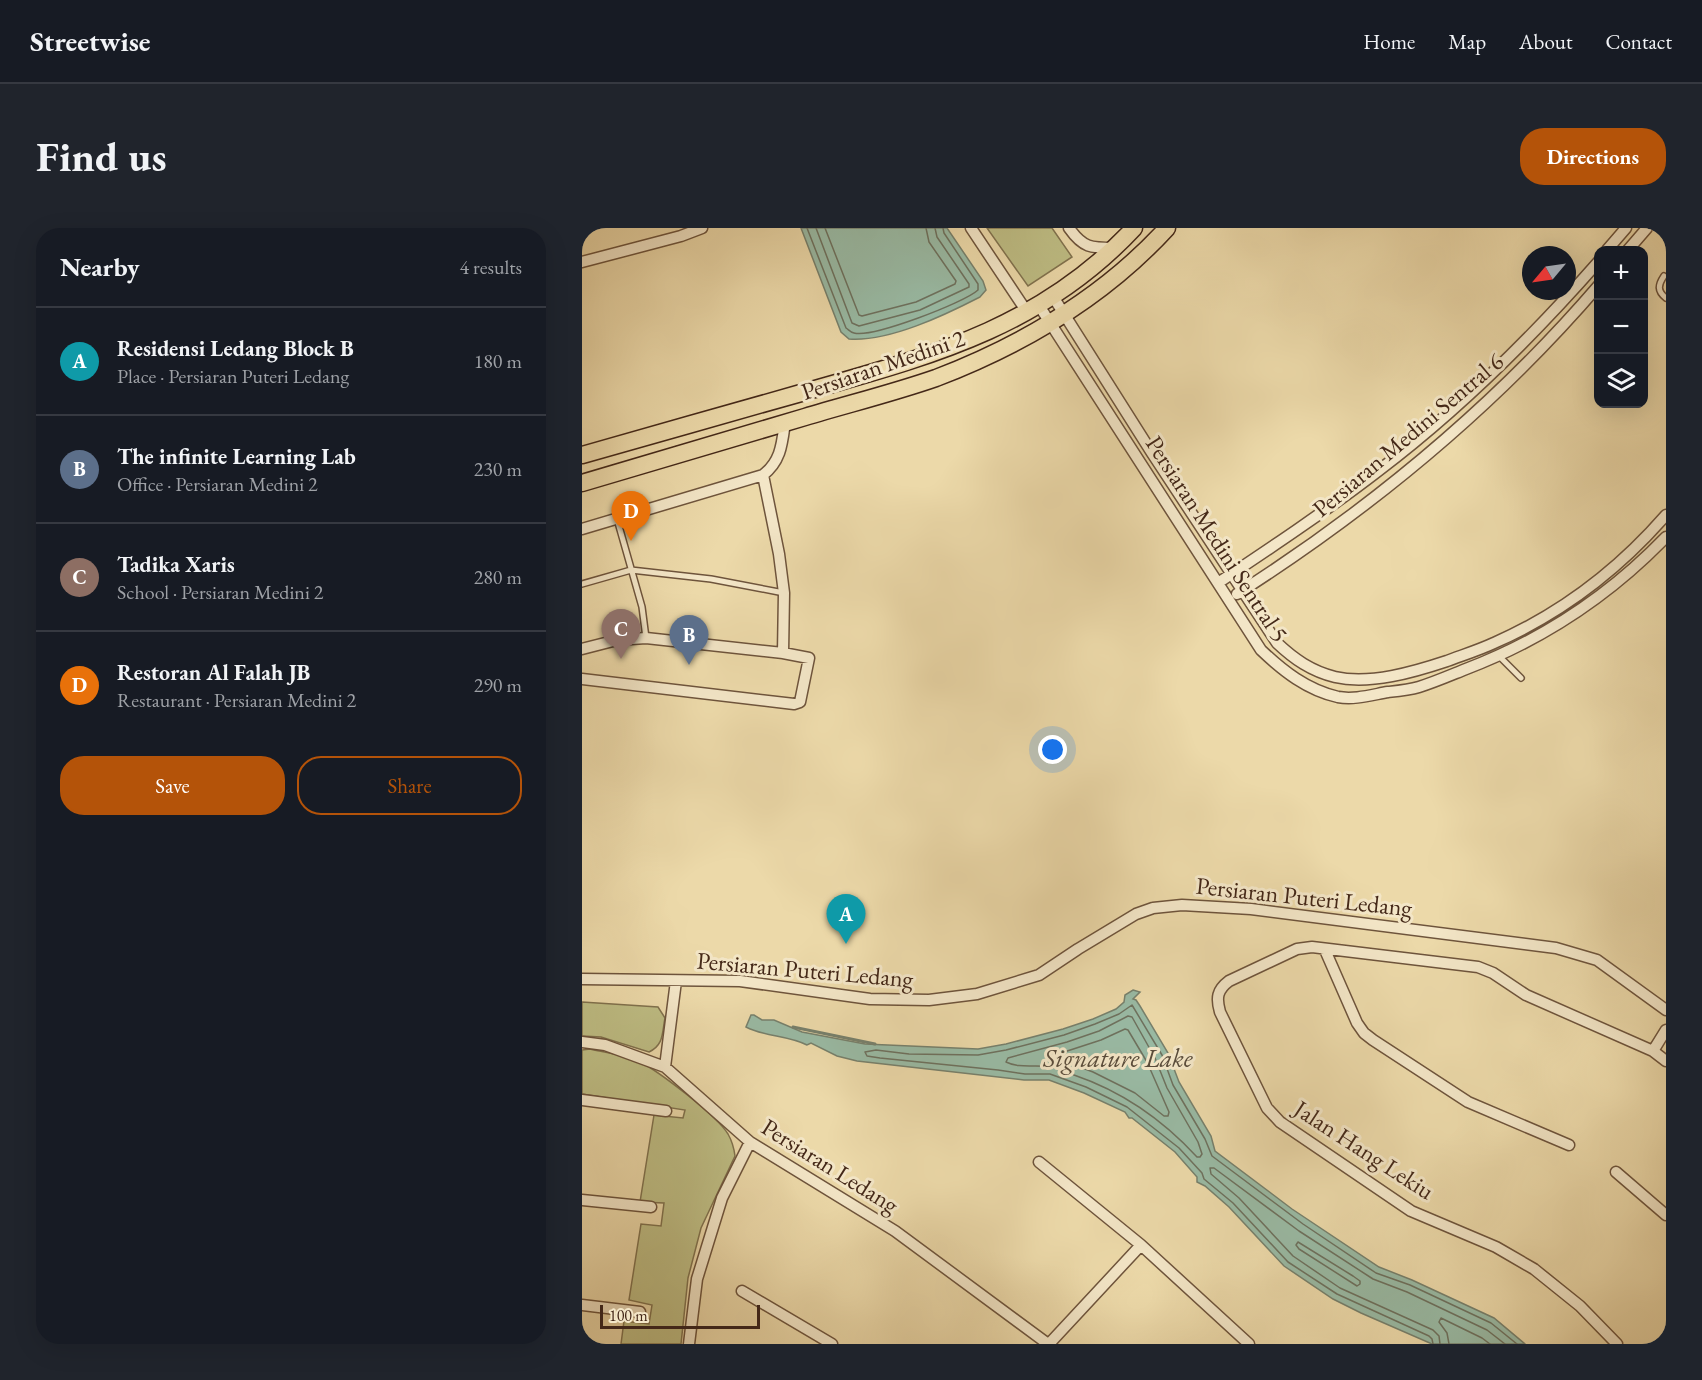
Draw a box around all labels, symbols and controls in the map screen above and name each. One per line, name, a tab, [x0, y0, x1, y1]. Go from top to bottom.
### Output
text: Streetwise	[30, 23, 150, 59]
text: Home	[1363, 28, 1415, 55]
text: Map	[1448, 28, 1486, 55]
text: About	[1519, 28, 1572, 55]
text: Contact	[1605, 28, 1672, 55]
button: Directions	[1520, 128, 1666, 185]
text: Find us	[36, 129, 167, 184]
north arrow	[1522, 246, 1576, 300]
map controls	[1594, 246, 1648, 408]
button: +	[1594, 246, 1648, 300]
text: Nearby	[60, 250, 140, 284]
text: 4 results	[459, 254, 522, 280]
button: −	[1594, 300, 1648, 354]
street label: Persiaran Medini 2	[797, 322, 969, 407]
text: Residensi Ledang Block B	[117, 334, 354, 363]
street label: Persiaran Medini Sentral 6	[1306, 346, 1509, 524]
text: A	[72, 348, 87, 374]
text: 180 m	[474, 348, 522, 374]
button: layers	[1594, 354, 1648, 408]
text: Place · Persiaran Puteri Ledang	[117, 363, 349, 389]
street label: Persiaran Medini Sentral 5	[1139, 430, 1296, 648]
text: The infinite Learning Lab	[117, 442, 356, 471]
text: B	[73, 456, 86, 482]
text: 230 m	[474, 456, 522, 482]
text: Office · Persiaran Medini 2	[117, 471, 318, 497]
pin: D	[611, 492, 650, 541]
text: Tadika Xaris	[117, 550, 235, 579]
text: C	[72, 564, 87, 590]
text: 280 m	[474, 564, 522, 590]
text: School · Persiaran Medini 2	[117, 579, 323, 605]
pin: C	[602, 610, 640, 659]
pin: B	[670, 616, 708, 665]
text: Restoran Al Falah JB	[117, 658, 310, 687]
text: D	[72, 672, 87, 698]
text: 290 m	[474, 672, 522, 698]
text: Restaurant · Persiaran Medini 2	[117, 687, 356, 713]
your location	[1038, 735, 1067, 764]
button: Save	[60, 756, 285, 815]
button: Share	[297, 756, 522, 815]
street label: Persiaran Puteri Ledang	[1194, 870, 1414, 923]
pin: A	[826, 894, 866, 944]
street label: Persiaran Puteri Ledang	[696, 945, 915, 994]
water label: Signature Lake	[1042, 1041, 1194, 1075]
street label: Jalan Hang Lekiu	[1287, 1092, 1440, 1207]
street label: Persiaran Ledang	[756, 1111, 905, 1220]
scale bar	[600, 1302, 760, 1330]
text: 100 m	[609, 1305, 648, 1326]

